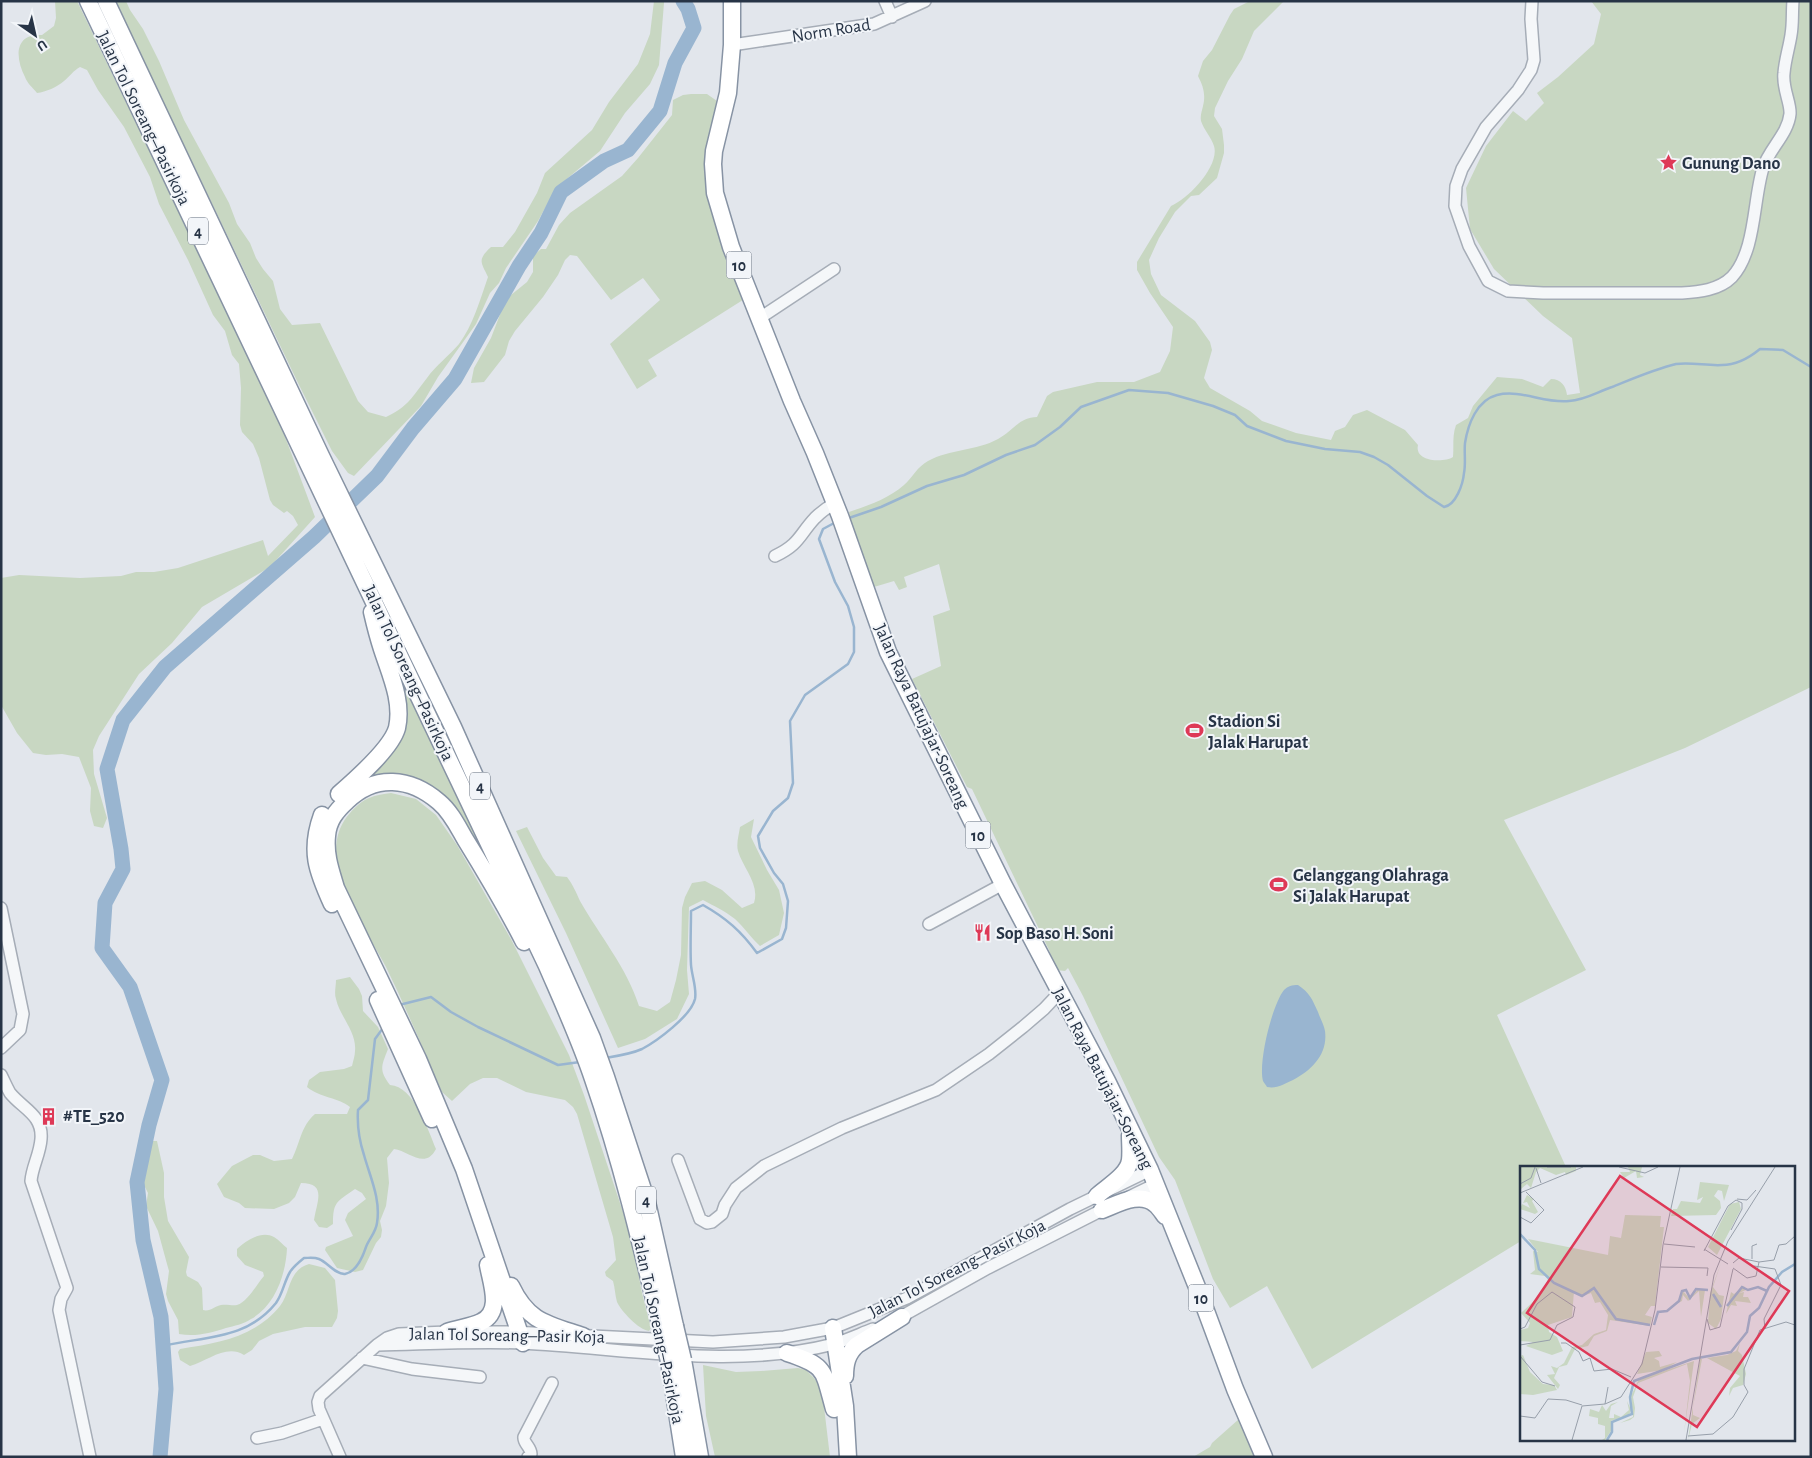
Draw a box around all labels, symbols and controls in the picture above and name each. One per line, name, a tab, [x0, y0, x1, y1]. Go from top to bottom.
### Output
north arrow	[10, 10, 60, 60]
street label: Norm Road	[790, 16, 872, 46]
street label: Jalan Tol Soreang–Pasirkoja	[93, 29, 193, 208]
text: U	[34, 37, 49, 53]
place icon: Gunung Dano	[1658, 153, 1678, 173]
place label: Gunung Dano	[1682, 155, 1781, 173]
road number: 4	[188, 218, 208, 245]
road number: 10	[726, 252, 752, 278]
street label: Jalan Tol Soreang–Pasirkoja	[360, 583, 457, 764]
street label: Jalan Raya Batujajar-Soreang	[870, 621, 972, 812]
place label: Stadion Si Jalak Harupat	[1208, 713, 1308, 752]
sports icon: Stadion Si Jalak Harupat	[1184, 721, 1204, 741]
road number: 4	[470, 772, 490, 799]
road number: 10	[966, 822, 990, 848]
place label: Gelanggang Olahraga Si Jalak Harupat	[1293, 867, 1449, 906]
sports icon: Gelanggang Olahraga Si Jalak Harupat	[1269, 875, 1289, 895]
restaurant icon: Sop Baso H. Soni	[972, 923, 992, 943]
place label: Sop Baso H. Soni	[996, 925, 1114, 943]
street label: Jalan Raya Batujajar-Soreang	[1048, 985, 1156, 1173]
building icon: #TE_520	[39, 1106, 59, 1126]
place label: #TE_520	[63, 1108, 125, 1126]
inset map	[1520, 1166, 1794, 1440]
road number: 4	[636, 1186, 656, 1214]
street label: Jalan Tol Soreang–Pasir Koja	[866, 1216, 1049, 1321]
street label: Jalan Tol Soreang–Pasirkoja	[629, 1235, 687, 1426]
road number: 10	[1188, 1285, 1214, 1312]
street label: Jalan Tol Soreang–Pasir Koja	[409, 1325, 605, 1347]

